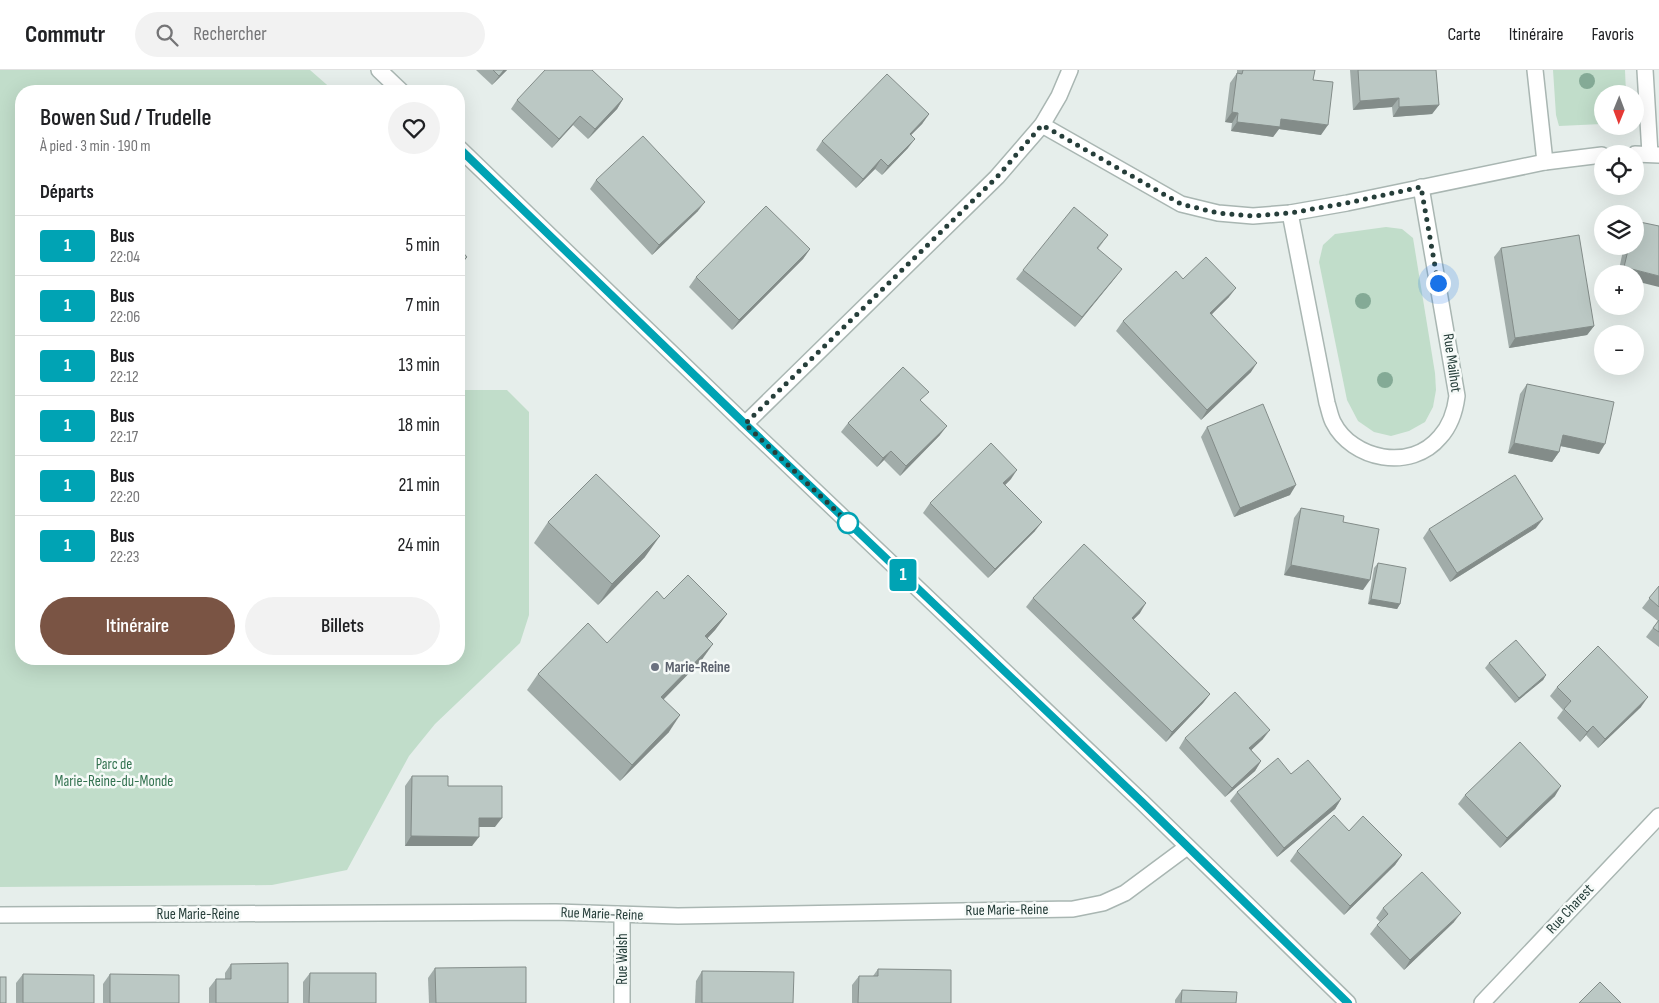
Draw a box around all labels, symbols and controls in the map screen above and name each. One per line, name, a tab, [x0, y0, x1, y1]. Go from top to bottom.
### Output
search box	[135, 12, 485, 57]
text: Commutr	[25, 20, 105, 49]
icon: search	[153, 21, 181, 49]
text: Rechercher	[193, 23, 267, 46]
text: Carte	[1447, 24, 1481, 45]
text: Itinéraire	[1509, 24, 1563, 45]
text: Favoris	[1591, 24, 1634, 45]
north arrow	[1594, 85, 1644, 135]
map controls	[1594, 85, 1644, 375]
button: heart	[388, 102, 440, 154]
text: Bowen Sud / Trudelle	[40, 103, 212, 132]
text: À pied · 3 min · 190 m	[40, 137, 151, 156]
button: locate	[1594, 145, 1644, 195]
text: Départs	[40, 181, 94, 204]
button: layers	[1594, 205, 1644, 255]
text: Bus	[110, 225, 135, 248]
text: 5 min	[405, 234, 440, 257]
text: 1	[64, 235, 71, 256]
text: 22:04	[110, 248, 140, 267]
button: +	[1594, 265, 1644, 315]
your location	[1426, 271, 1451, 296]
text: Bus	[110, 285, 135, 308]
text: 7 min	[406, 294, 440, 317]
text: 1	[64, 295, 71, 316]
text: 22:06	[110, 308, 140, 327]
button: −	[1594, 325, 1644, 375]
street label: Rue Mailhot	[1438, 332, 1466, 394]
text: Bus	[110, 345, 135, 368]
text: 13 min	[399, 354, 440, 377]
text: 1	[64, 355, 71, 376]
text: 22:12	[110, 368, 139, 387]
text: Bus	[110, 405, 135, 428]
text: 18 min	[398, 414, 440, 437]
text: 1	[64, 415, 71, 436]
text: 22:17	[110, 428, 138, 447]
text: Bus	[110, 465, 135, 488]
text: 21 min	[399, 474, 440, 497]
text: 1	[64, 475, 71, 496]
text: 22:20	[110, 488, 140, 507]
unlabelled marker	[837, 512, 859, 534]
text: Bus	[110, 525, 135, 548]
text: 24 min	[397, 534, 440, 557]
text: 1	[64, 535, 71, 556]
text: 22:23	[110, 548, 140, 567]
line badge: 1	[887, 559, 919, 591]
text: 1	[899, 564, 907, 585]
button: Itinéraire	[40, 597, 235, 655]
button: Billets	[245, 597, 440, 655]
place label: Marie-Reine	[665, 658, 730, 677]
marker: Marie-Reine	[649, 661, 661, 673]
park label: Parc de Marie-Reine-du-Monde	[55, 755, 173, 791]
street label: Rue Charest	[1542, 880, 1598, 938]
street label: Rue Marie-Reine	[965, 900, 1049, 920]
street label: Rue Marie-Reine	[560, 903, 644, 925]
street label: Rue Marie-Reine	[157, 905, 239, 924]
street label: Rue Walsh	[613, 933, 632, 985]

